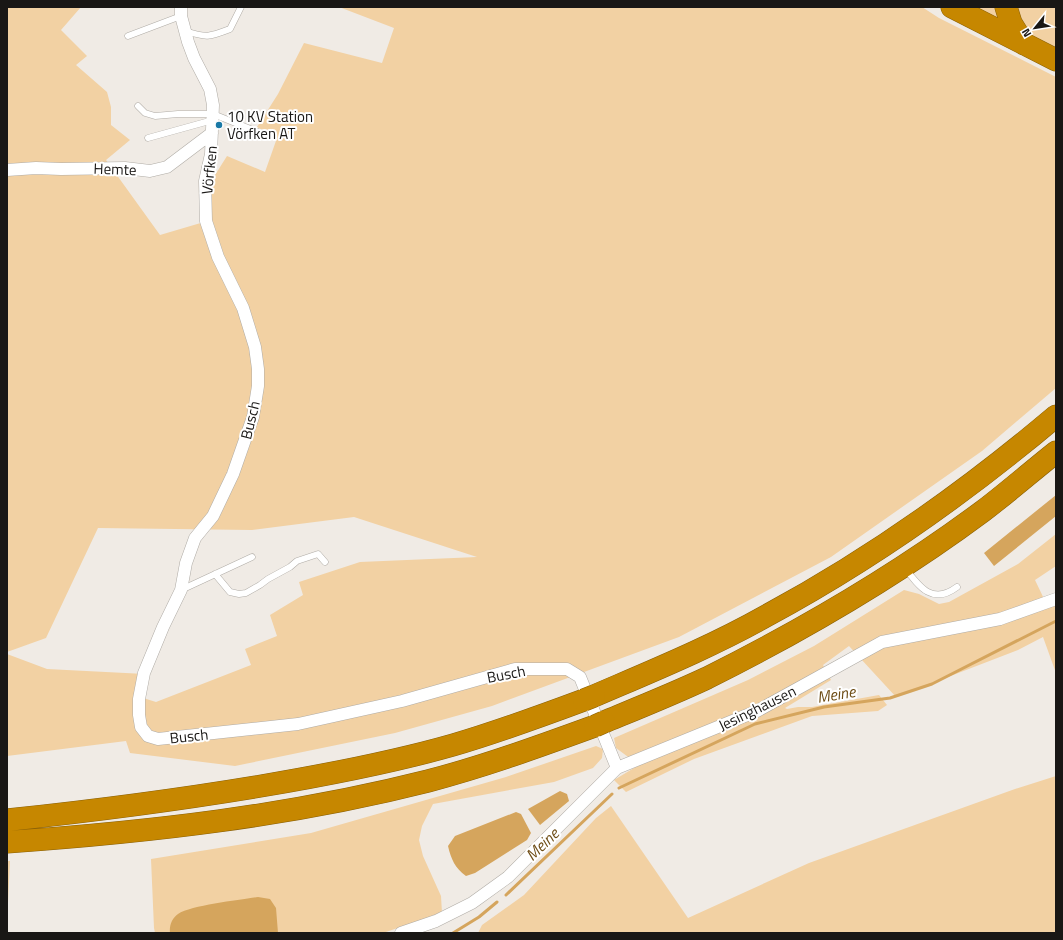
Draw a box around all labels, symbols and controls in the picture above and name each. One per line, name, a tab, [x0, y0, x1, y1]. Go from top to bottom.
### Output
north arrow	[1015, 8, 1055, 48]
text: N	[1018, 26, 1035, 40]
place label: 10 KV Station Vörfken AT	[227, 105, 313, 145]
marker: 10 KV Station Vörfken AT	[214, 120, 224, 130]
street label: Vörfken	[195, 144, 223, 196]
street label: Hemte	[93, 157, 137, 181]
street label: Busch	[234, 398, 266, 442]
street label: Busch	[485, 659, 527, 689]
street label: Jesinghausen	[714, 679, 800, 737]
water label: Meine	[815, 679, 858, 709]
street label: Busch	[169, 723, 209, 749]
water label: Meine	[520, 821, 565, 866]

